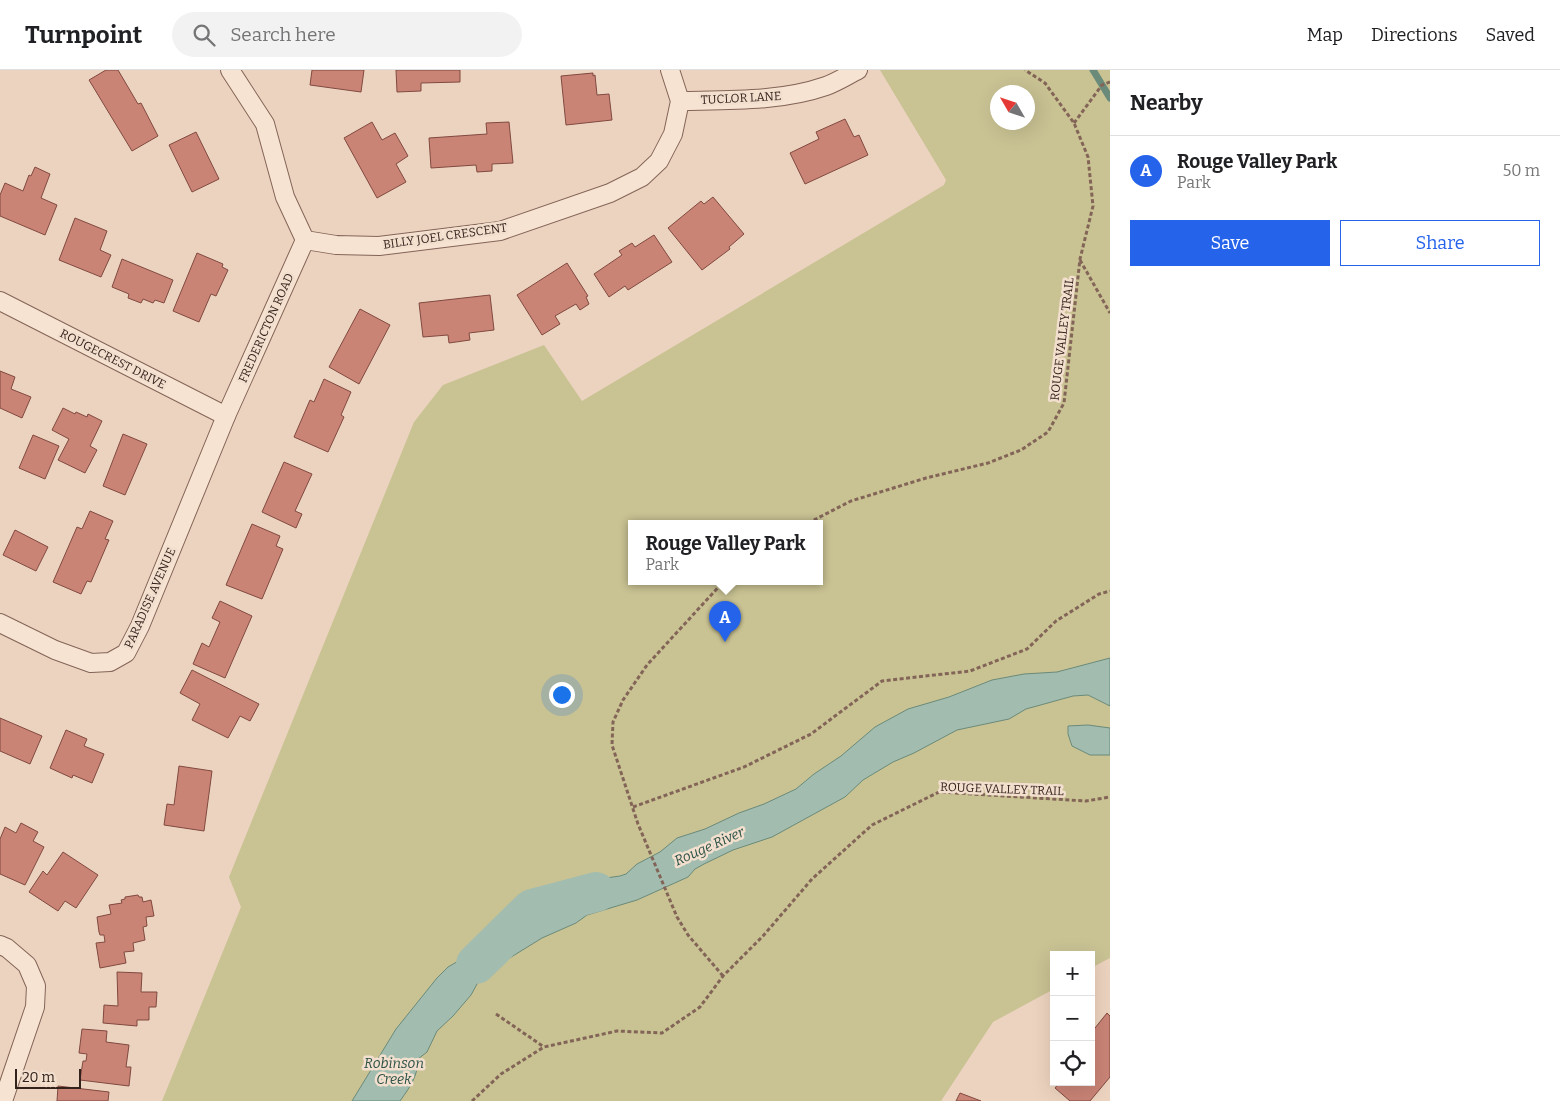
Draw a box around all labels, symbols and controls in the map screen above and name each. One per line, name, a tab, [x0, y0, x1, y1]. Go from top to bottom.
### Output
search box	[172, 12, 522, 57]
text: Turnpoint	[25, 21, 142, 49]
icon: search	[190, 21, 218, 49]
text: Search here	[230, 23, 336, 46]
text: Map	[1307, 24, 1343, 46]
text: Directions	[1371, 24, 1458, 46]
text: Saved	[1486, 24, 1535, 46]
north arrow	[990, 85, 1035, 130]
street label: TUCLOR LANE	[700, 89, 782, 107]
text: Nearby	[1130, 90, 1203, 116]
text: Rouge Valley Park	[1177, 150, 1337, 173]
text: A	[1140, 161, 1152, 180]
text: 50 m	[1503, 161, 1540, 180]
text: Park	[1177, 173, 1211, 192]
street label: BILLY JOEL CRESCENT	[382, 220, 508, 252]
button: Save	[1130, 220, 1330, 266]
button: Share	[1340, 220, 1540, 266]
street label: FREDERICTON ROAD	[236, 271, 296, 385]
street label: ROUGE VALLEY TRAIL	[1048, 276, 1077, 401]
street label: ROUGECREST DRIVE	[58, 326, 168, 392]
popup	[628, 520, 823, 585]
text: Rouge Valley Park	[645, 532, 806, 555]
street label: PARADISE AVENUE	[122, 546, 178, 650]
text: Park	[645, 555, 679, 574]
pin: A	[709, 601, 741, 642]
your location	[549, 682, 575, 708]
street label: ROUGE VALLEY TRAIL	[940, 780, 1064, 798]
water label: Rouge River	[672, 823, 748, 869]
map controls	[1050, 951, 1095, 1086]
button: +	[1050, 951, 1095, 996]
button: −	[1050, 996, 1095, 1041]
button: locate	[1050, 1041, 1095, 1086]
water label: Robinson Creek	[364, 1055, 424, 1088]
scale bar	[15, 1066, 81, 1089]
text: 20 m	[22, 1069, 55, 1086]

